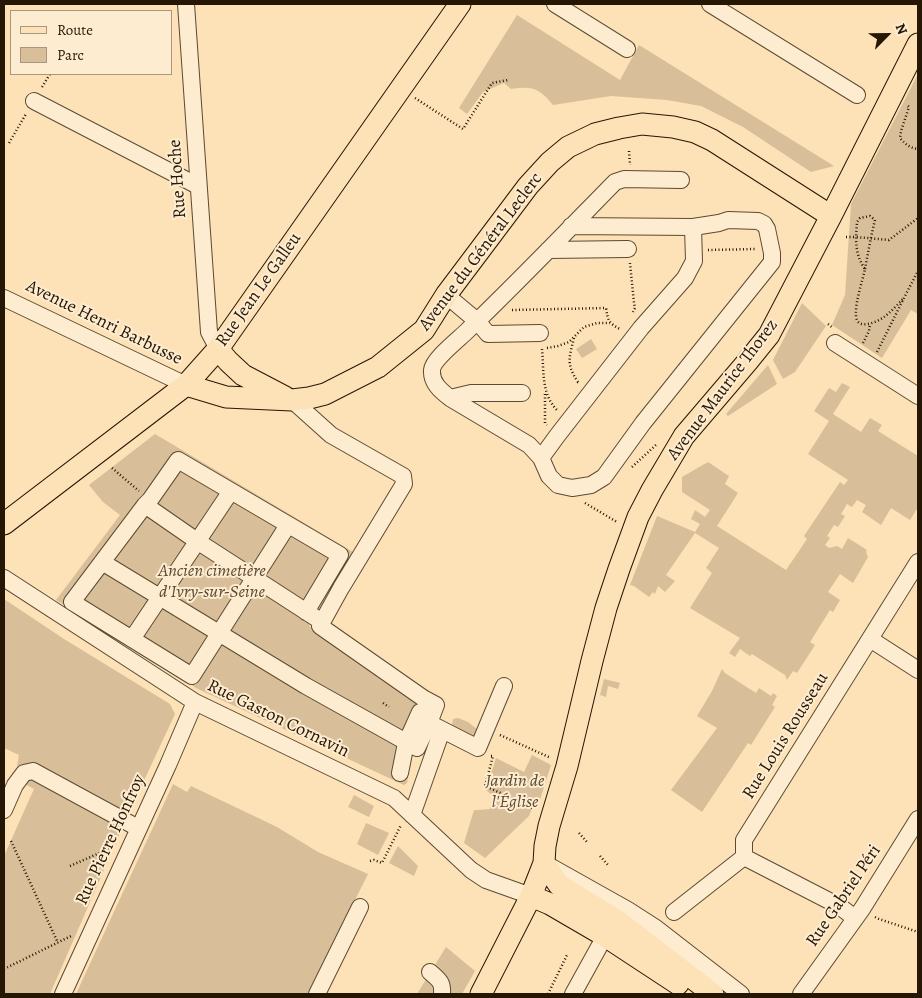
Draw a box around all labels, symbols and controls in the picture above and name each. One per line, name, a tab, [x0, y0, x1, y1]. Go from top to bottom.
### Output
legend	[10, 10, 172, 75]
north arrow	[862, 10, 912, 60]
text: Route	[57, 20, 93, 40]
text: N	[891, 21, 912, 37]
text: Parc	[57, 45, 84, 65]
street label: Rue Hoche	[164, 139, 192, 219]
street label: Avenue du Général Leclerc	[414, 169, 548, 335]
street label: Rue Jean Le Galleu	[212, 229, 306, 351]
street label: Avenue Henri Barbusse	[22, 276, 186, 370]
street label: Avenue Maurice Thorez	[663, 315, 783, 465]
park label: Ancien cimetière d'Ivry-sur-Seine	[158, 561, 266, 604]
street label: Rue Louis Rousseau	[738, 669, 834, 803]
street label: Rue Gaston Cornavin	[204, 675, 352, 763]
street label: Rue Pierre Honfroy	[71, 771, 151, 909]
park label: Jardin de l'Église	[485, 771, 545, 814]
street label: Rue Gabriel Péri	[802, 841, 886, 951]

